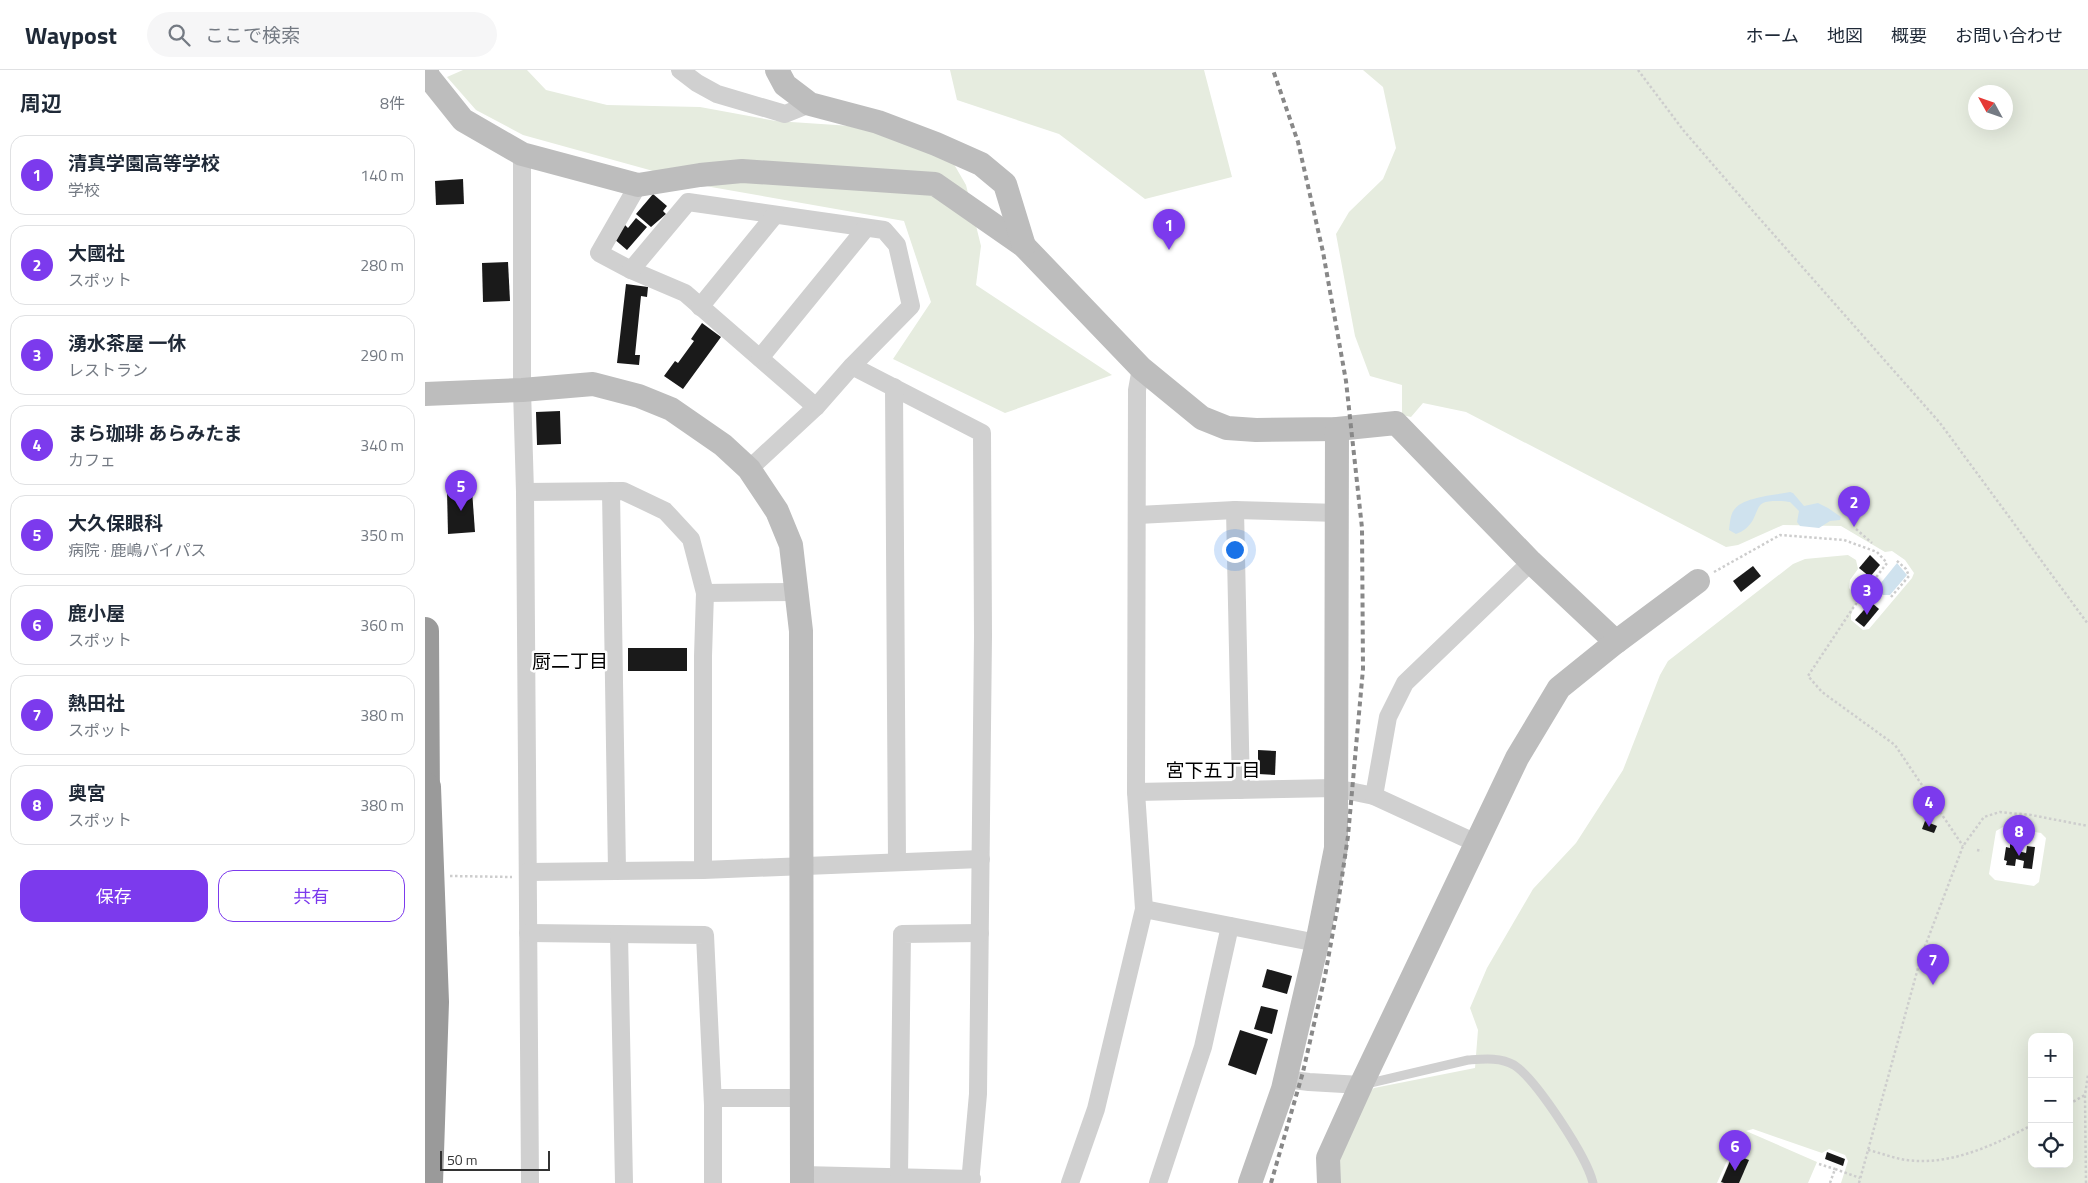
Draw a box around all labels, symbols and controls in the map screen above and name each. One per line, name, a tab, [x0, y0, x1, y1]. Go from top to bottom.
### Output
search box	[147, 12, 497, 57]
text: Waypost	[25, 17, 117, 53]
text: ここで検索	[205, 20, 300, 49]
icon: search	[165, 21, 193, 49]
text: ホーム	[1746, 22, 1799, 49]
text: 地図	[1827, 22, 1863, 49]
text: 概要	[1891, 22, 1927, 49]
text: お問い合わせ	[1955, 22, 2063, 49]
north arrow	[1968, 85, 2013, 130]
text: 周辺	[20, 87, 62, 119]
text: 8件	[380, 91, 405, 115]
text: 清真学園高等学校	[68, 148, 220, 177]
text: 1	[33, 163, 41, 187]
text: 140 m	[360, 163, 404, 187]
text: 学校	[68, 178, 100, 202]
pin: 1	[1153, 209, 1185, 250]
text: 大國社	[68, 238, 125, 267]
text: 2	[33, 253, 41, 277]
text: 280 m	[360, 253, 404, 277]
text: スポット	[68, 268, 132, 292]
text: 湧水茶屋 一休	[68, 328, 186, 357]
text: 3	[33, 343, 41, 367]
text: 290 m	[360, 343, 404, 367]
text: レストラン	[68, 358, 148, 382]
text: まら珈琲 あらみたま	[68, 418, 243, 447]
text: 4	[33, 433, 41, 457]
text: 340 m	[360, 433, 404, 457]
text: カフェ	[68, 448, 116, 472]
pin: 5	[445, 470, 477, 511]
pin: 2	[1838, 486, 1870, 527]
text: 大久保眼科	[68, 508, 163, 537]
text: 5	[33, 523, 41, 547]
text: 350 m	[360, 523, 404, 547]
your location	[1222, 537, 1248, 563]
text: 病院 · 鹿嶋バイパス	[68, 538, 206, 562]
pin: 3	[1851, 574, 1883, 615]
text: 鹿小屋	[68, 598, 125, 627]
text: 6	[33, 613, 41, 637]
text: 360 m	[360, 613, 404, 637]
text: スポット	[68, 628, 132, 652]
district label: 厨二丁目	[532, 646, 608, 675]
text: 熱田社	[68, 688, 125, 717]
text: 7	[33, 703, 41, 727]
text: 380 m	[360, 703, 404, 727]
text: スポット	[68, 718, 132, 742]
district label: 宮下五丁目	[1165, 755, 1261, 784]
text: 奥宮	[68, 778, 106, 807]
pin: 4	[1913, 786, 1945, 827]
text: 8	[33, 793, 41, 817]
text: 380 m	[360, 793, 404, 817]
text: スポット	[68, 808, 132, 832]
pin: 8	[2003, 815, 2035, 856]
button: 保存	[20, 870, 208, 922]
button: 共有	[218, 870, 405, 922]
pin: 7	[1917, 944, 1949, 985]
map controls	[2028, 1033, 2073, 1168]
button: +	[2028, 1033, 2073, 1078]
button: −	[2028, 1078, 2073, 1123]
button: locate	[2028, 1123, 2073, 1168]
pin: 6	[1719, 1130, 1751, 1171]
scale bar	[440, 1148, 550, 1171]
text: 50 m	[447, 1149, 477, 1170]

